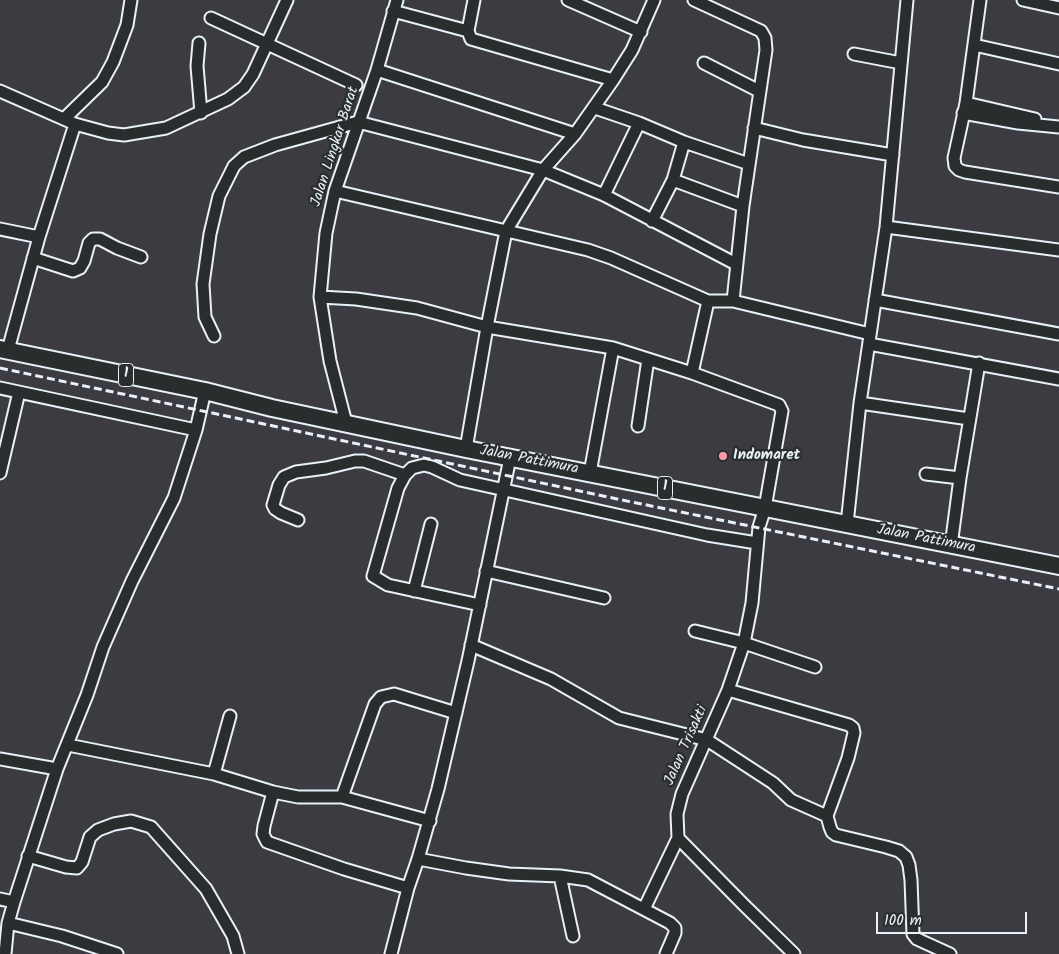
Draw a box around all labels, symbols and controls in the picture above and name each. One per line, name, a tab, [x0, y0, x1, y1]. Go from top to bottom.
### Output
street label: Jalan Lingkar Barat	[308, 85, 364, 209]
road number: 1	[118, 364, 134, 386]
street label: Jalan Pattimura	[478, 443, 580, 479]
place label: Indomaret	[733, 447, 800, 465]
marker: Indomaret	[717, 450, 729, 462]
road number: 1	[658, 476, 672, 499]
street label: Jalan Pattimura	[875, 522, 977, 558]
street label: Jalan Trisakti	[661, 703, 713, 789]
scale bar	[879, 902, 1030, 934]
text: 100 m	[884, 909, 922, 933]

